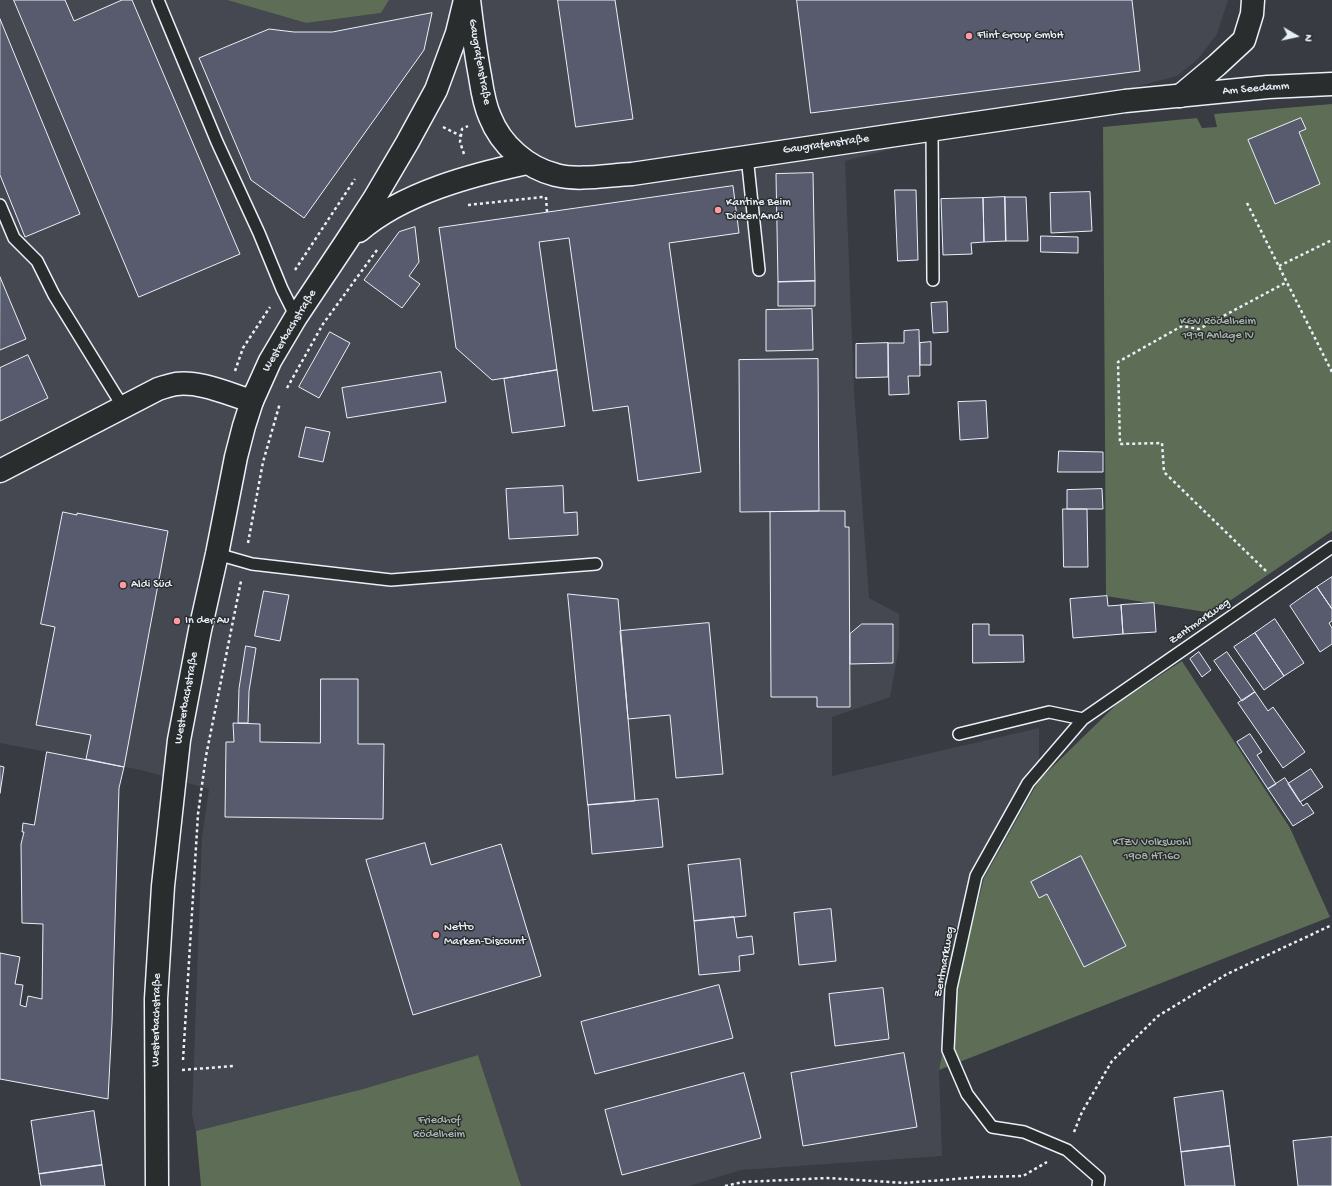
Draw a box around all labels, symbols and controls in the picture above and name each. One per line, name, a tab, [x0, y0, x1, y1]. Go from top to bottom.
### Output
north arrow	[1276, 16, 1316, 56]
street label: Gaugrafenstraße	[464, 18, 494, 106]
place label: Flint Group GmbH	[977, 29, 1064, 43]
marker: Flint Group GmbH	[964, 31, 974, 41]
text: N	[1301, 33, 1314, 42]
street label: Am Seedamm	[1222, 79, 1290, 99]
street label: Gaugrafenstraße	[782, 132, 870, 158]
place label: Kantine Beim Dicken Andi	[726, 196, 791, 224]
marker: Kantine Beim Dicken Andi	[713, 205, 723, 215]
street label: Westerbachstraße	[260, 287, 320, 375]
park label: KGV Rödelheim 1919 Anlage IV	[1180, 315, 1256, 343]
place label: Aldi Süd	[131, 578, 171, 592]
marker: Aldi Süd	[118, 580, 128, 590]
street label: Zentmarkweg	[1167, 596, 1233, 648]
place label: In der Au	[185, 614, 229, 628]
marker: In der Au	[172, 616, 182, 626]
street label: Westerbachstraße	[172, 651, 202, 745]
park label: KTZV Volkswohl 1908 HT160	[1113, 836, 1191, 864]
place label: Netto Marken-Discount	[444, 921, 526, 949]
street label: Zentmarkweg	[932, 925, 958, 999]
marker: Netto Marken-Discount	[431, 930, 441, 940]
street label: Westerbachstraße	[149, 973, 165, 1067]
park label: Friedhof Rödelheim	[413, 1114, 465, 1142]

